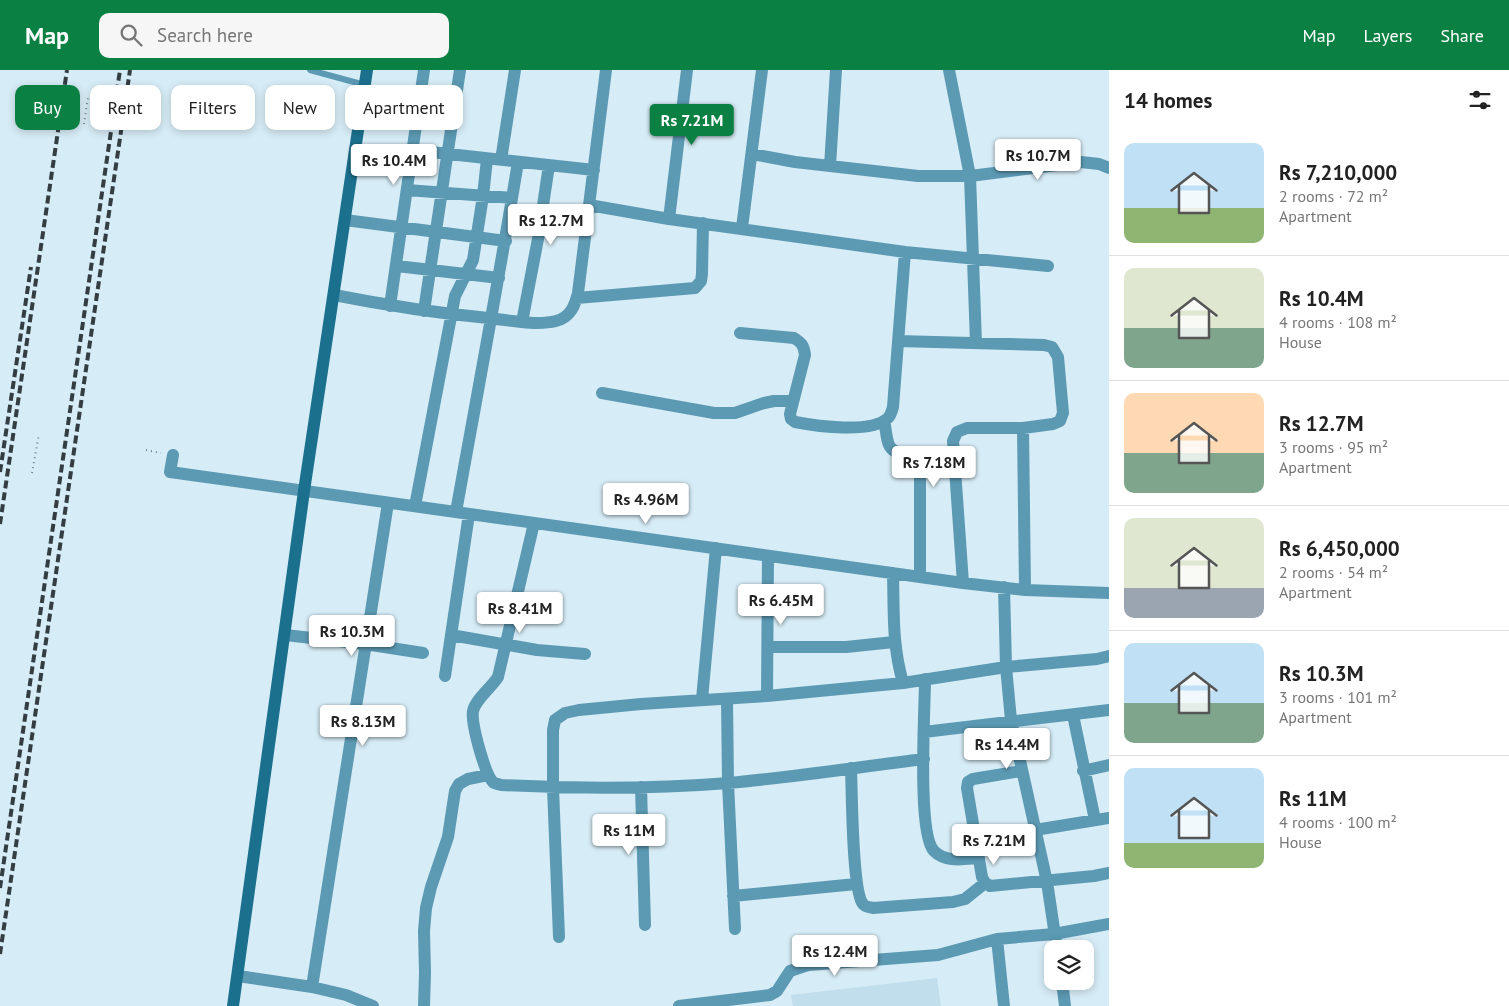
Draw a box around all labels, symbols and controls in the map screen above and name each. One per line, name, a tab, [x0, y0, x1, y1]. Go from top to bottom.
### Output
search box	[99, 13, 449, 58]
text: Map	[25, 20, 69, 51]
icon: search	[117, 21, 145, 49]
text: Search here	[157, 23, 253, 47]
text: Map	[1303, 24, 1335, 47]
text: Layers	[1363, 24, 1412, 47]
text: Share	[1440, 24, 1484, 47]
chip: Buy	[15, 85, 80, 130]
chip: Rent	[90, 85, 161, 130]
chip: Filters	[171, 85, 255, 130]
chip: New	[265, 85, 335, 130]
chip: Apartment	[345, 85, 463, 130]
icon: filters	[1466, 86, 1494, 114]
text: 14 homes	[1124, 87, 1212, 114]
pin: Rs 7.21M	[640, 104, 744, 146]
text: Rs 7.21M	[661, 110, 723, 130]
pin: Rs 10.7M	[986, 138, 1090, 181]
pin: Rs 10.4M	[342, 144, 446, 186]
text: Rs 10.7M	[1006, 145, 1070, 165]
text: Rs 10.4M	[362, 150, 426, 170]
text: Rs 7,210,000	[1279, 159, 1397, 186]
icon: home	[1164, 163, 1224, 223]
text: 2 rooms · 72 m²	[1279, 186, 1388, 206]
pin: Rs 12.7M	[499, 204, 603, 246]
text: Apartment	[1279, 206, 1352, 226]
text: Rs 12.7M	[519, 210, 583, 230]
text: Rs 10.4M	[1279, 285, 1364, 312]
icon: home	[1164, 288, 1224, 348]
text: 4 rooms · 108 m²	[1279, 312, 1397, 332]
text: House	[1279, 332, 1322, 352]
text: Rs 12.7M	[1279, 410, 1364, 437]
icon: home	[1164, 413, 1224, 473]
text: 3 rooms · 95 m²	[1279, 437, 1388, 457]
pin: Rs 7.18M	[882, 446, 986, 488]
text: Rs 7.18M	[903, 452, 965, 472]
text: Apartment	[1279, 457, 1352, 477]
pin: Rs 4.96M	[594, 482, 698, 525]
text: Rs 4.96M	[614, 489, 678, 509]
text: Rs 6,450,000	[1279, 535, 1400, 562]
icon: home	[1164, 538, 1224, 598]
text: 2 rooms · 54 m²	[1279, 562, 1388, 582]
text: Apartment	[1279, 582, 1352, 602]
pin: Rs 6.45M	[729, 584, 833, 626]
text: Rs 6.45M	[749, 590, 813, 610]
pin: Rs 8.41M	[468, 592, 572, 634]
text: Rs 8.41M	[488, 598, 552, 618]
pin: Rs 10.3M	[300, 614, 404, 657]
text: Rs 10.3M	[320, 621, 384, 641]
text: Rs 10.3M	[1279, 660, 1364, 687]
icon: home	[1164, 663, 1224, 723]
text: 3 rooms · 101 m²	[1279, 687, 1397, 707]
pin: Rs 8.13M	[311, 704, 415, 747]
text: Apartment	[1279, 707, 1352, 727]
text: Rs 8.13M	[331, 711, 395, 731]
pin: Rs 14.4M	[955, 728, 1059, 770]
text: Rs 14.4M	[975, 734, 1039, 754]
text: Rs 11M	[1279, 785, 1346, 812]
icon: home	[1164, 788, 1224, 848]
text: 4 rooms · 100 m²	[1279, 812, 1397, 832]
pin: Rs 11M	[588, 814, 670, 856]
text: Rs 11M	[603, 820, 655, 840]
pin: Rs 7.21M	[942, 824, 1046, 866]
text: Rs 7.21M	[963, 830, 1025, 850]
text: House	[1279, 832, 1322, 852]
pin: Rs 12.4M	[783, 934, 887, 977]
map controls	[1044, 940, 1094, 990]
button: layers	[1044, 940, 1094, 990]
text: Rs 12.4M	[803, 941, 867, 961]

